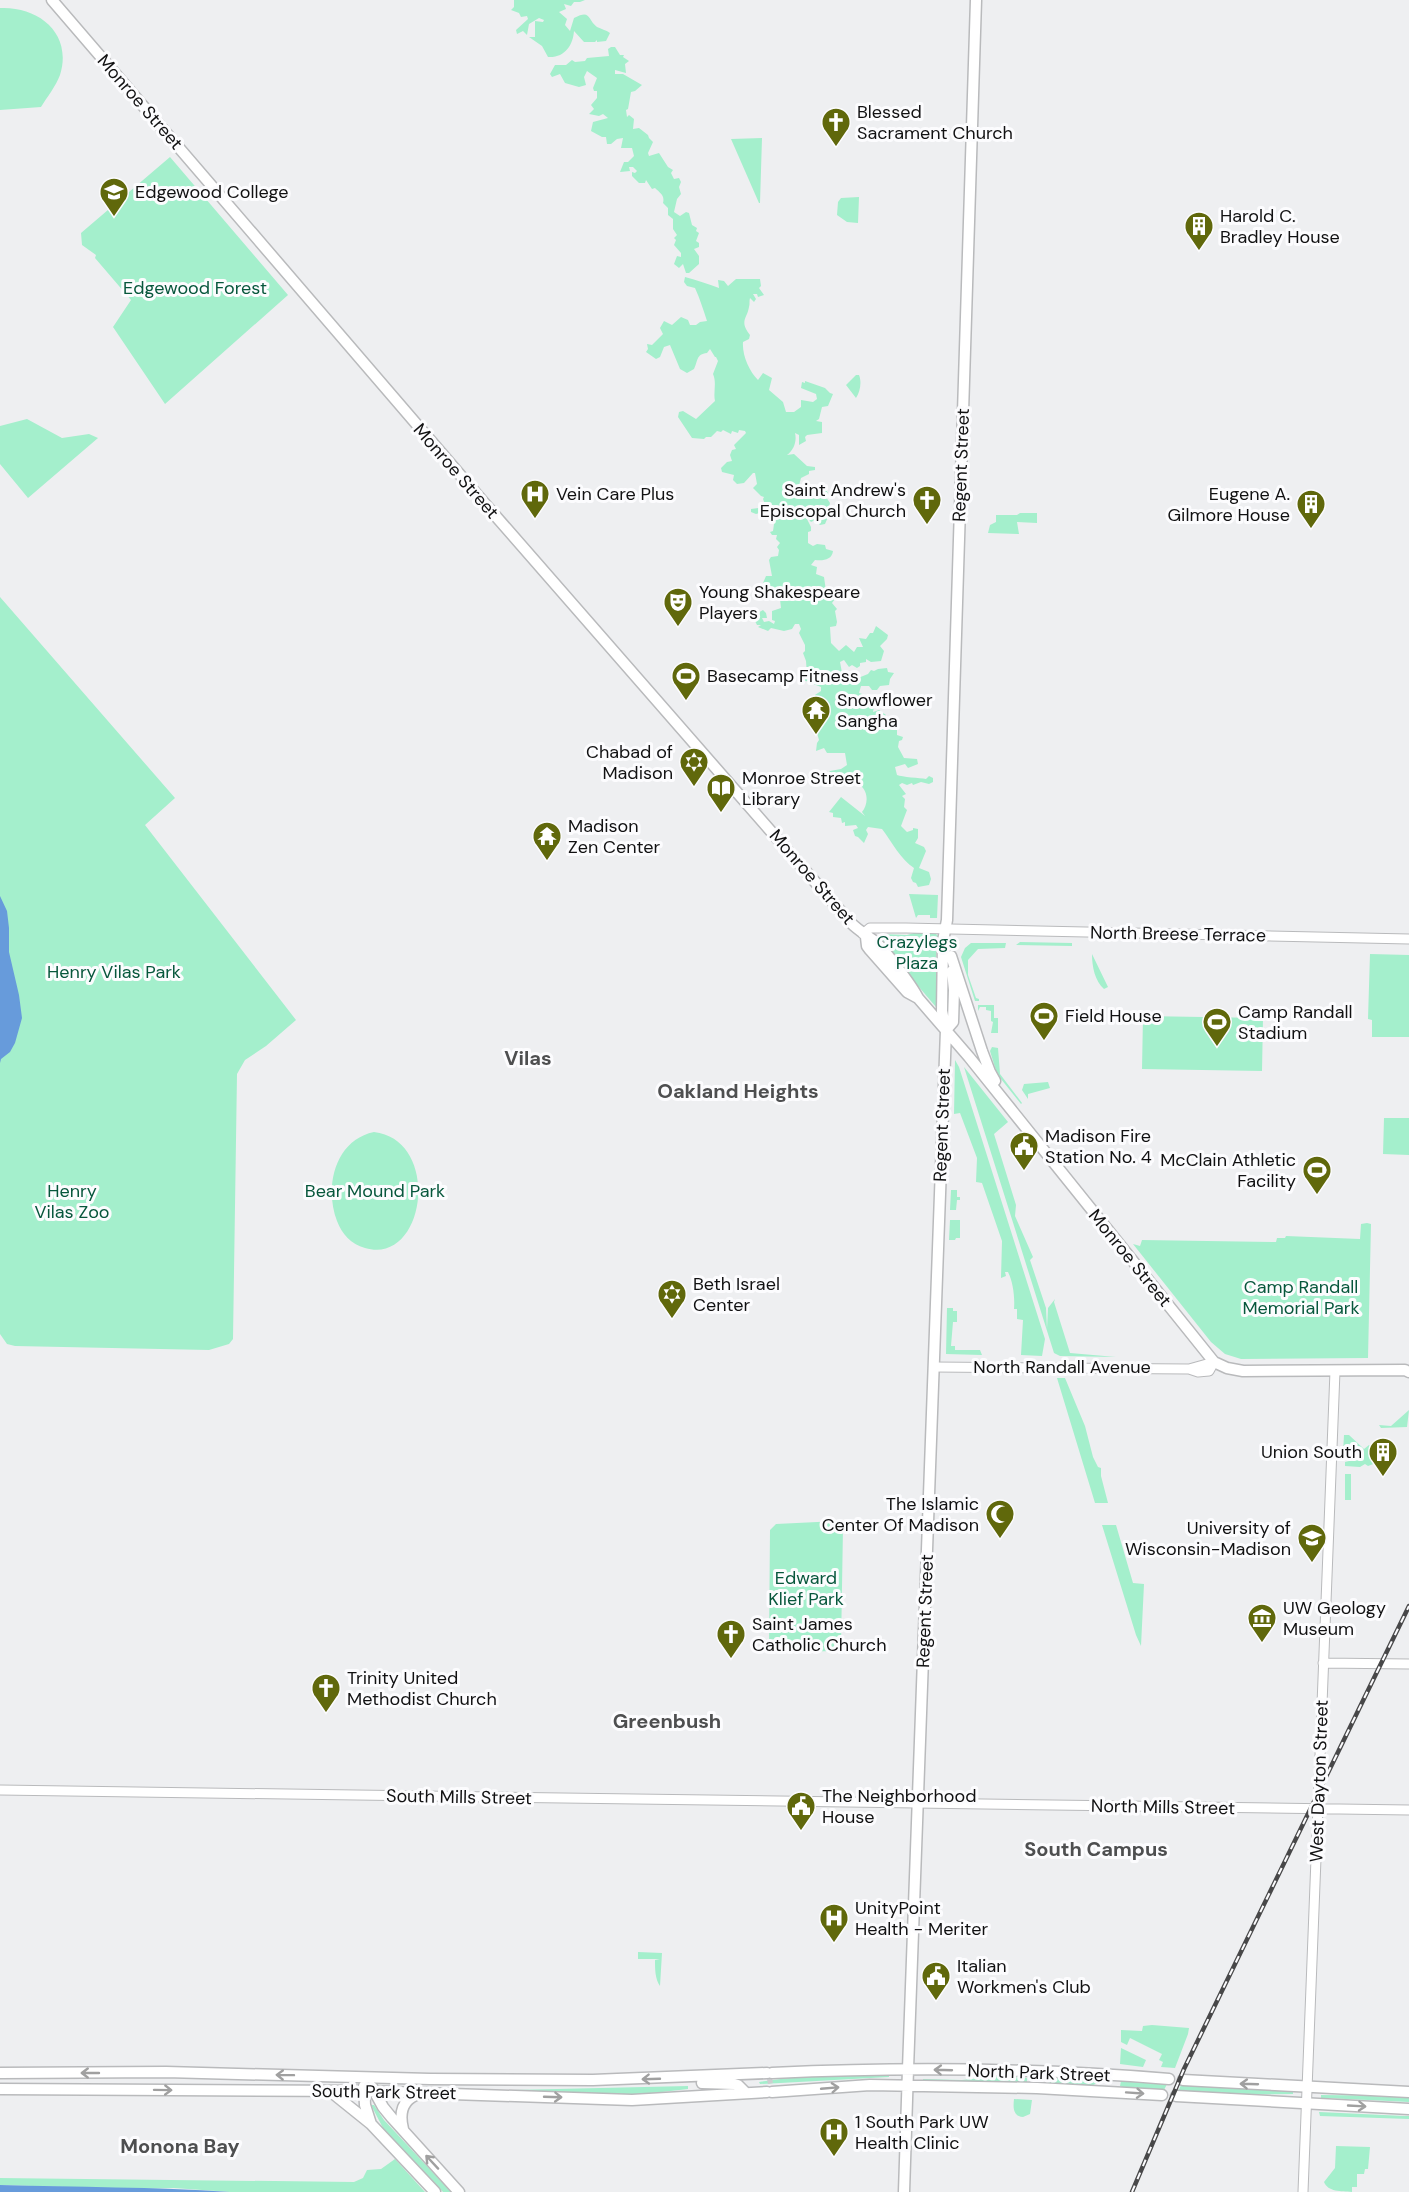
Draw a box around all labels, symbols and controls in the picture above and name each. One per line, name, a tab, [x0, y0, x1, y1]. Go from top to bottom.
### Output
street label: Monroe Street	[92, 49, 188, 155]
place label: Blessed Sacrament Church	[857, 100, 1013, 145]
church icon: Blessed Sacrament Church	[820, 106, 852, 148]
school or university icon: Edgewood College	[98, 176, 130, 218]
place label: Edgewood College	[135, 180, 289, 204]
place label: Harold C. Bradley House	[1220, 204, 1340, 249]
building icon: Harold C. Bradley House	[1183, 210, 1215, 252]
park label: Edgewood Forest	[123, 276, 267, 300]
street label: Regent Street	[947, 408, 975, 522]
street label: Monroe Street	[408, 418, 504, 524]
hospital icon: Vein Care Plus	[519, 478, 551, 520]
place label: Saint Andrew's Episcopal Church	[760, 478, 906, 523]
place label: Vein Care Plus	[556, 482, 674, 506]
place label: Eugene A. Gilmore House	[1167, 482, 1290, 527]
church icon: Saint Andrew's Episcopal Church	[911, 484, 943, 526]
building icon: Eugene A. Gilmore House	[1295, 488, 1327, 530]
place label: Young Shakespeare Players	[699, 580, 860, 625]
theatre icon: Young Shakespeare Players	[662, 586, 694, 628]
sports icon: Basecamp Fitness	[670, 660, 702, 702]
place label: Basecamp Fitness	[707, 664, 859, 688]
place label: Snowflower Sangha	[837, 688, 933, 733]
temple icon: Snowflower Sangha	[800, 694, 832, 736]
place label: Chabad of Madison	[586, 740, 673, 785]
synagogue icon: Chabad of Madison	[678, 746, 710, 788]
place label: Monroe Street Library	[742, 766, 861, 811]
library icon: Monroe Street Library	[705, 772, 737, 814]
place label: Madison Zen Center	[568, 814, 661, 859]
temple icon: Madison Zen Center	[531, 820, 563, 862]
street label: Monroe Street	[764, 824, 860, 930]
street label: North Breese Terrace	[1090, 920, 1266, 948]
park label: Crazylegs Plaza	[877, 930, 957, 975]
park label: Henry Vilas Park	[47, 960, 181, 984]
sports icon: Field House	[1028, 1000, 1060, 1042]
place label: Camp Randall Stadium	[1238, 1000, 1352, 1045]
place label: Field House	[1065, 1004, 1162, 1028]
sports icon: Camp Randall Stadium	[1201, 1006, 1233, 1048]
district label: Vilas	[504, 1045, 552, 1071]
street label: Regent Street	[928, 1068, 956, 1182]
district label: Oakland Heights	[657, 1078, 819, 1104]
place label: Madison Fire Station No. 4	[1045, 1124, 1152, 1169]
public building icon: Madison Fire Station No. 4	[1008, 1130, 1040, 1172]
place label: McClain Athletic Facility	[1160, 1148, 1296, 1193]
sports icon: McClain Athletic Facility	[1301, 1154, 1333, 1196]
park label: Henry Vilas Zoo	[34, 1179, 110, 1224]
park label: Bear Mound Park	[305, 1179, 445, 1203]
street label: Monroe Street	[1083, 1204, 1177, 1312]
place label: Beth Israel Center	[693, 1272, 780, 1317]
park label: Camp Randall Memorial Park	[1242, 1275, 1360, 1320]
synagogue icon: Beth Israel Center	[656, 1278, 688, 1320]
street label: North Randall Avenue	[973, 1355, 1151, 1379]
building icon: Union South	[1367, 1436, 1399, 1478]
place label: Union South	[1261, 1440, 1362, 1464]
place label: The Islamic Center Of Madison	[822, 1492, 979, 1537]
mosque icon: The Islamic Center Of Madison	[984, 1498, 1016, 1540]
place label: University of Wisconsin-Madison	[1125, 1516, 1291, 1561]
school or university icon: University of Wisconsin-Madison	[1296, 1522, 1328, 1564]
street label: Regent Street	[911, 1554, 939, 1668]
park label: Edward Klief Park	[768, 1566, 844, 1611]
place label: UW Geology Museum	[1283, 1596, 1386, 1641]
museum icon: UW Geology Museum	[1246, 1602, 1278, 1644]
place label: Saint James Catholic Church	[752, 1612, 886, 1657]
church icon: Saint James Catholic Church	[715, 1618, 747, 1660]
place label: Trinity United Methodist Church	[347, 1666, 497, 1711]
church icon: Trinity United Methodist Church	[310, 1672, 342, 1714]
street label: West Dayton Street	[1304, 1699, 1334, 1863]
district label: Greenbush	[613, 1708, 721, 1734]
street label: South Mills Street	[386, 1784, 532, 1810]
place label: The Neighborhood House	[822, 1784, 976, 1829]
public building icon: The Neighborhood House	[785, 1790, 817, 1832]
street label: North Mills Street	[1091, 1794, 1235, 1820]
district label: South Campus	[1024, 1836, 1168, 1862]
place label: UnityPoint Health - Meriter	[855, 1896, 988, 1941]
hospital icon: UnityPoint Health - Meriter	[818, 1902, 850, 1944]
place label: Italian Workmen's Club	[957, 1954, 1091, 1999]
public building icon: Italian Workmen's Club	[920, 1960, 952, 2002]
street label: North Park Street	[967, 2059, 1111, 2087]
one-way arrow	[933, 2064, 953, 2076]
one-way arrow	[80, 2067, 100, 2079]
one-way arrow	[275, 2069, 295, 2081]
one-way arrow	[642, 2073, 662, 2084]
street label: South Park Street	[311, 2079, 457, 2105]
one-way arrow	[1239, 2079, 1259, 2090]
one-way arrow	[820, 2082, 840, 2093]
one-way arrow	[153, 2084, 173, 2096]
one-way arrow	[1125, 2087, 1145, 2098]
one-way arrow	[543, 2092, 563, 2103]
one-way arrow	[1347, 2101, 1367, 2112]
place label: 1 South Park UW Health Clinic	[855, 2110, 989, 2155]
hospital icon: 1 South Park UW Health Clinic	[818, 2116, 850, 2158]
district label: Monona Bay	[120, 2133, 240, 2159]
one-way arrow	[425, 2155, 439, 2170]

